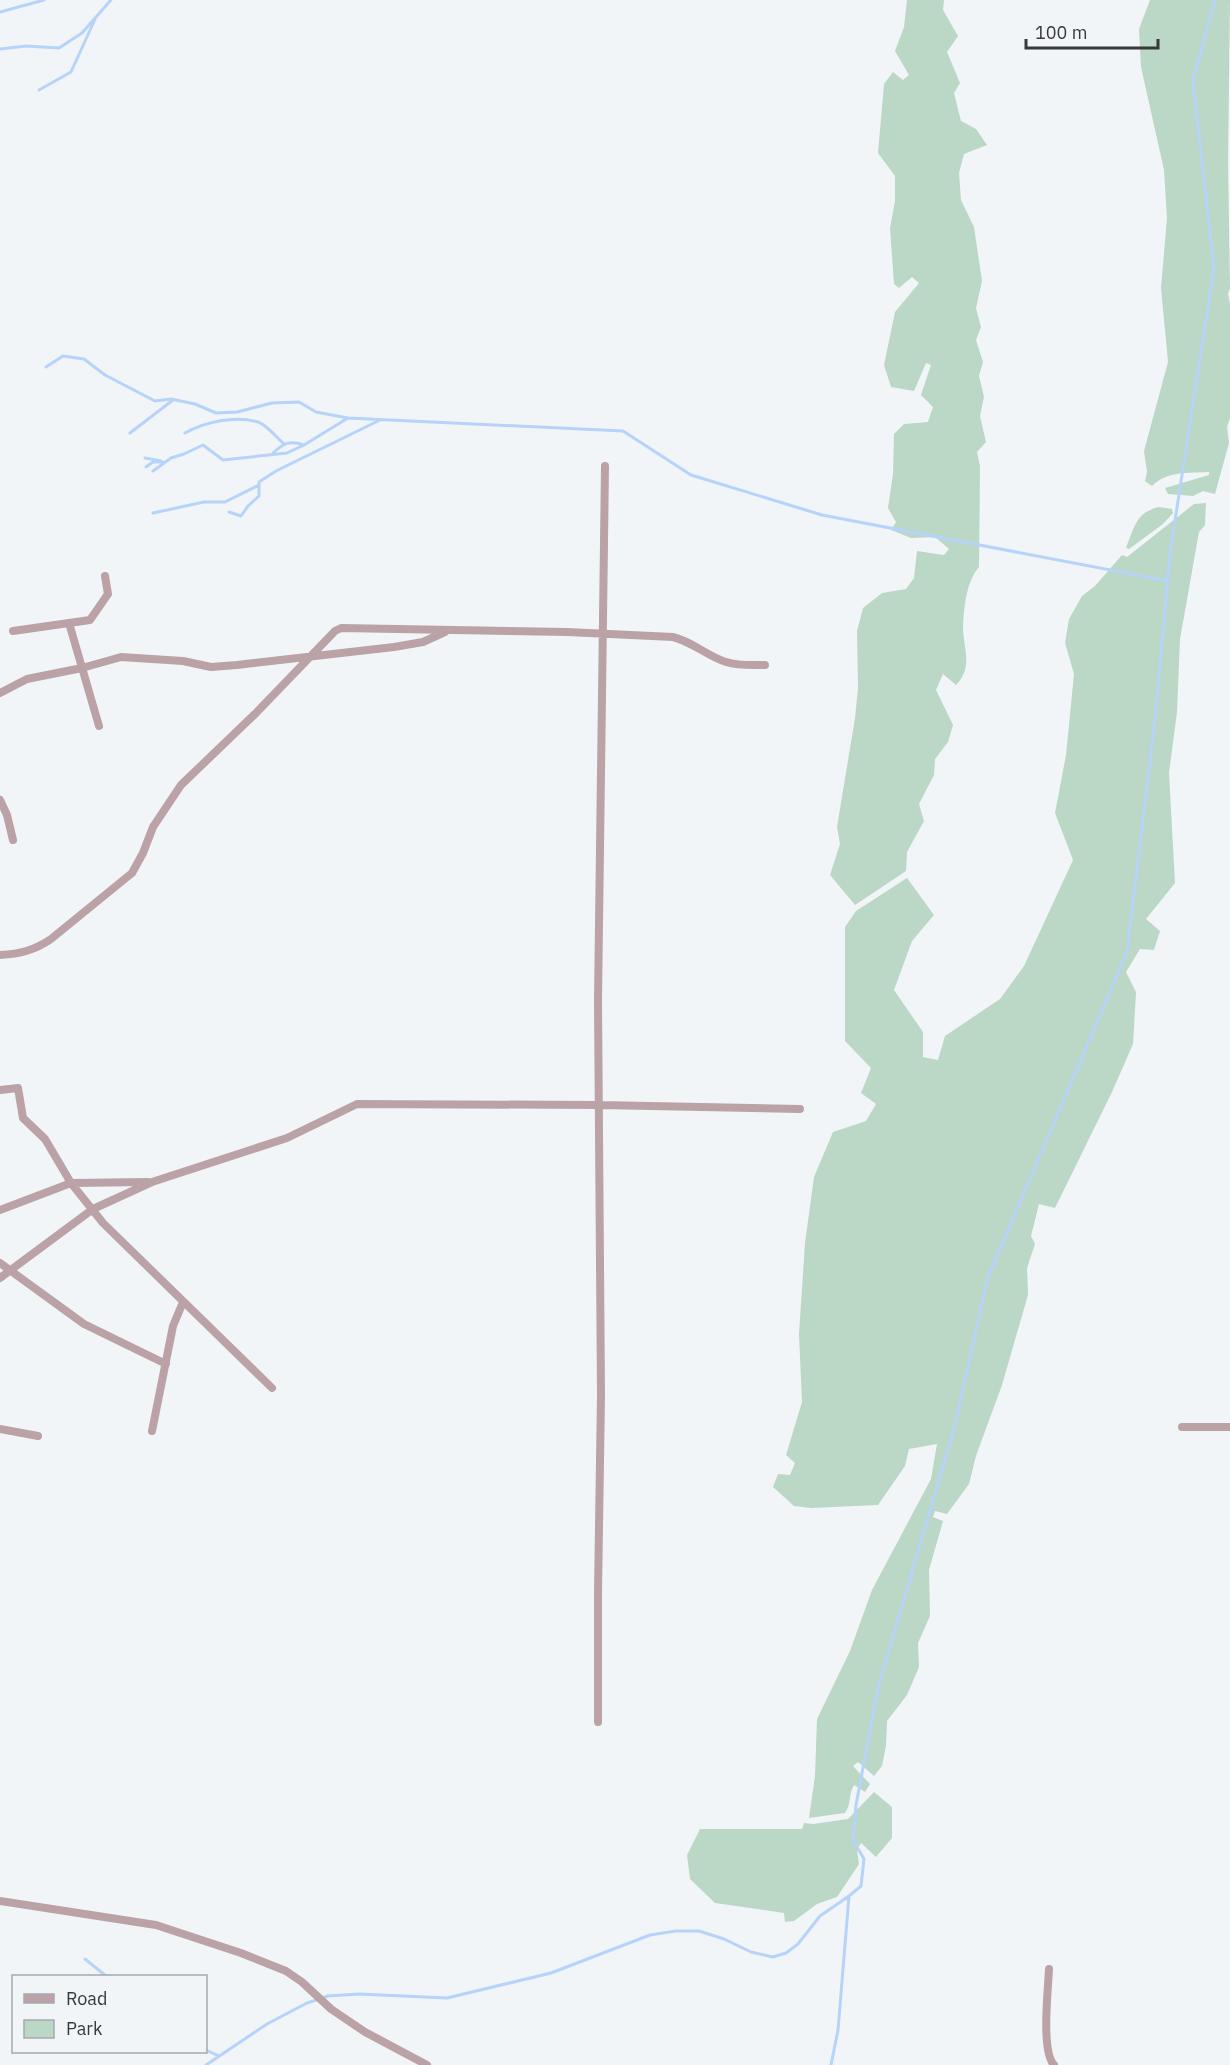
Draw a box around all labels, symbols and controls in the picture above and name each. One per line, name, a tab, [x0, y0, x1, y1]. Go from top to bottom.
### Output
scale bar	[1026, 12, 1158, 50]
text: 100 m	[1035, 21, 1087, 44]
legend	[12, 1975, 207, 2053]
text: Road	[66, 1987, 107, 2010]
text: Park	[66, 2017, 103, 2040]

